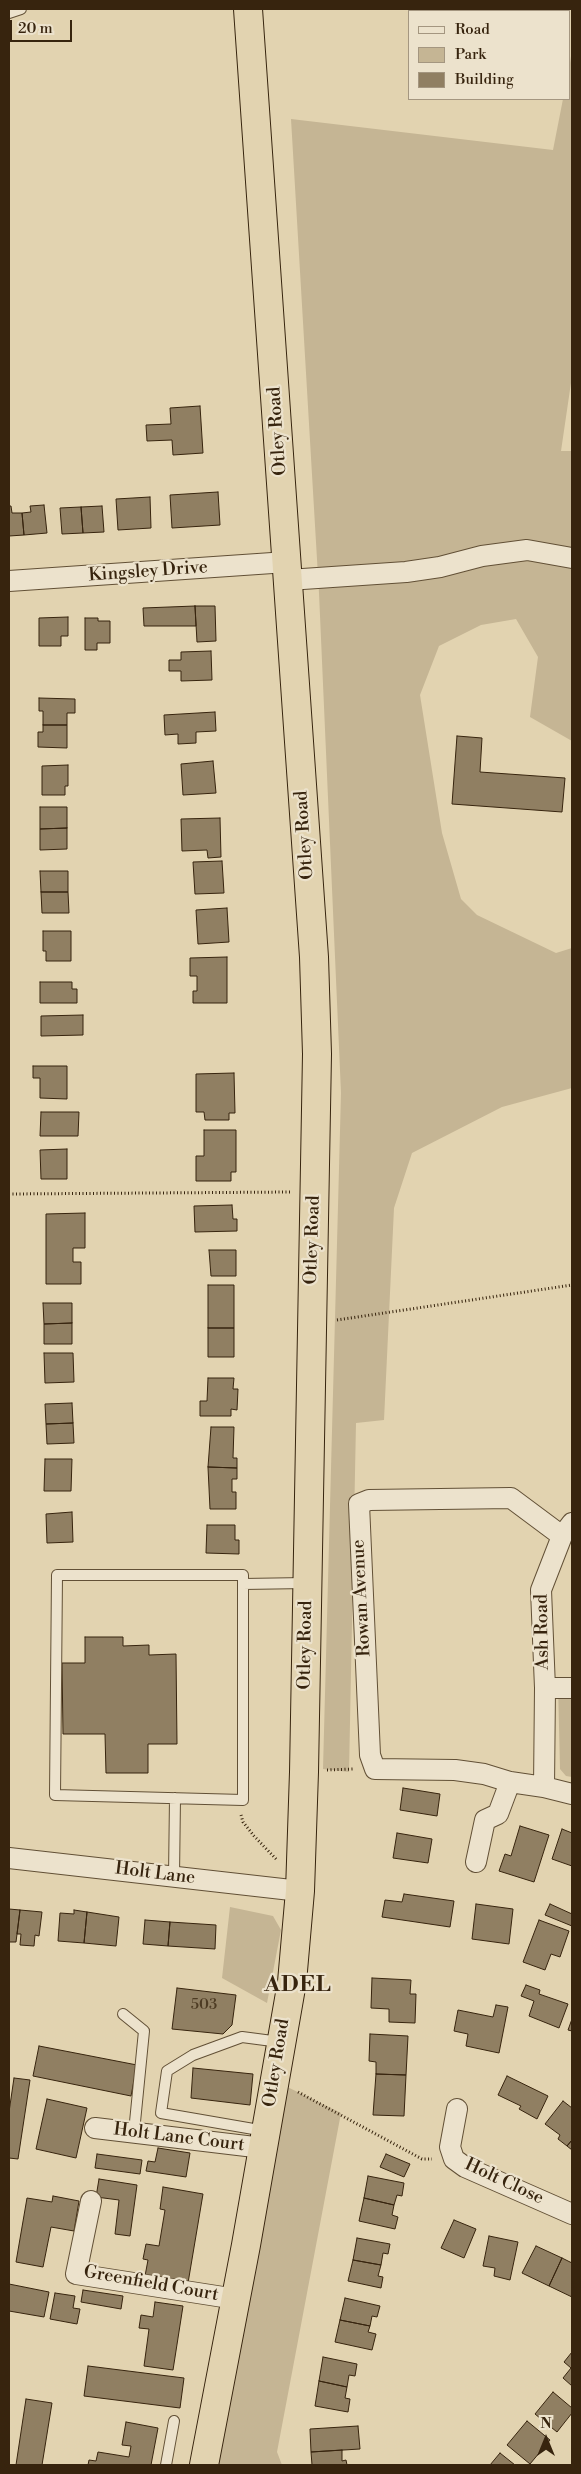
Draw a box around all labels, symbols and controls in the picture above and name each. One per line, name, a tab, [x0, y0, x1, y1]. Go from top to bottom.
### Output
scale bar	[12, 10, 75, 42]
legend	[408, 10, 571, 100]
text: 20 m	[18, 19, 53, 38]
text: Road	[455, 20, 490, 39]
text: Park	[455, 45, 486, 64]
text: Building	[455, 70, 514, 89]
street label: Otley Road	[264, 386, 292, 476]
street label: Kingsley Drive	[88, 557, 208, 587]
street label: Otley Road	[291, 790, 319, 880]
street label: Otley Road	[301, 1195, 325, 1285]
street label: Rowan Avenue	[348, 1539, 376, 1657]
street label: Ash Road	[532, 1594, 554, 1670]
street label: Otley Road	[294, 1600, 318, 1690]
street label: Holt Lane	[114, 1858, 196, 1890]
district label: ADEL	[264, 1973, 332, 1999]
house number: 503	[191, 1996, 217, 2014]
street label: Otley Road	[259, 2017, 295, 2109]
street label: Holt Lane Court	[112, 2119, 246, 2157]
street label: Holt Close	[461, 2154, 547, 2210]
street label: Greenfield Court	[82, 2262, 220, 2306]
north arrow	[521, 2414, 571, 2464]
text: N	[540, 2415, 552, 2433]

